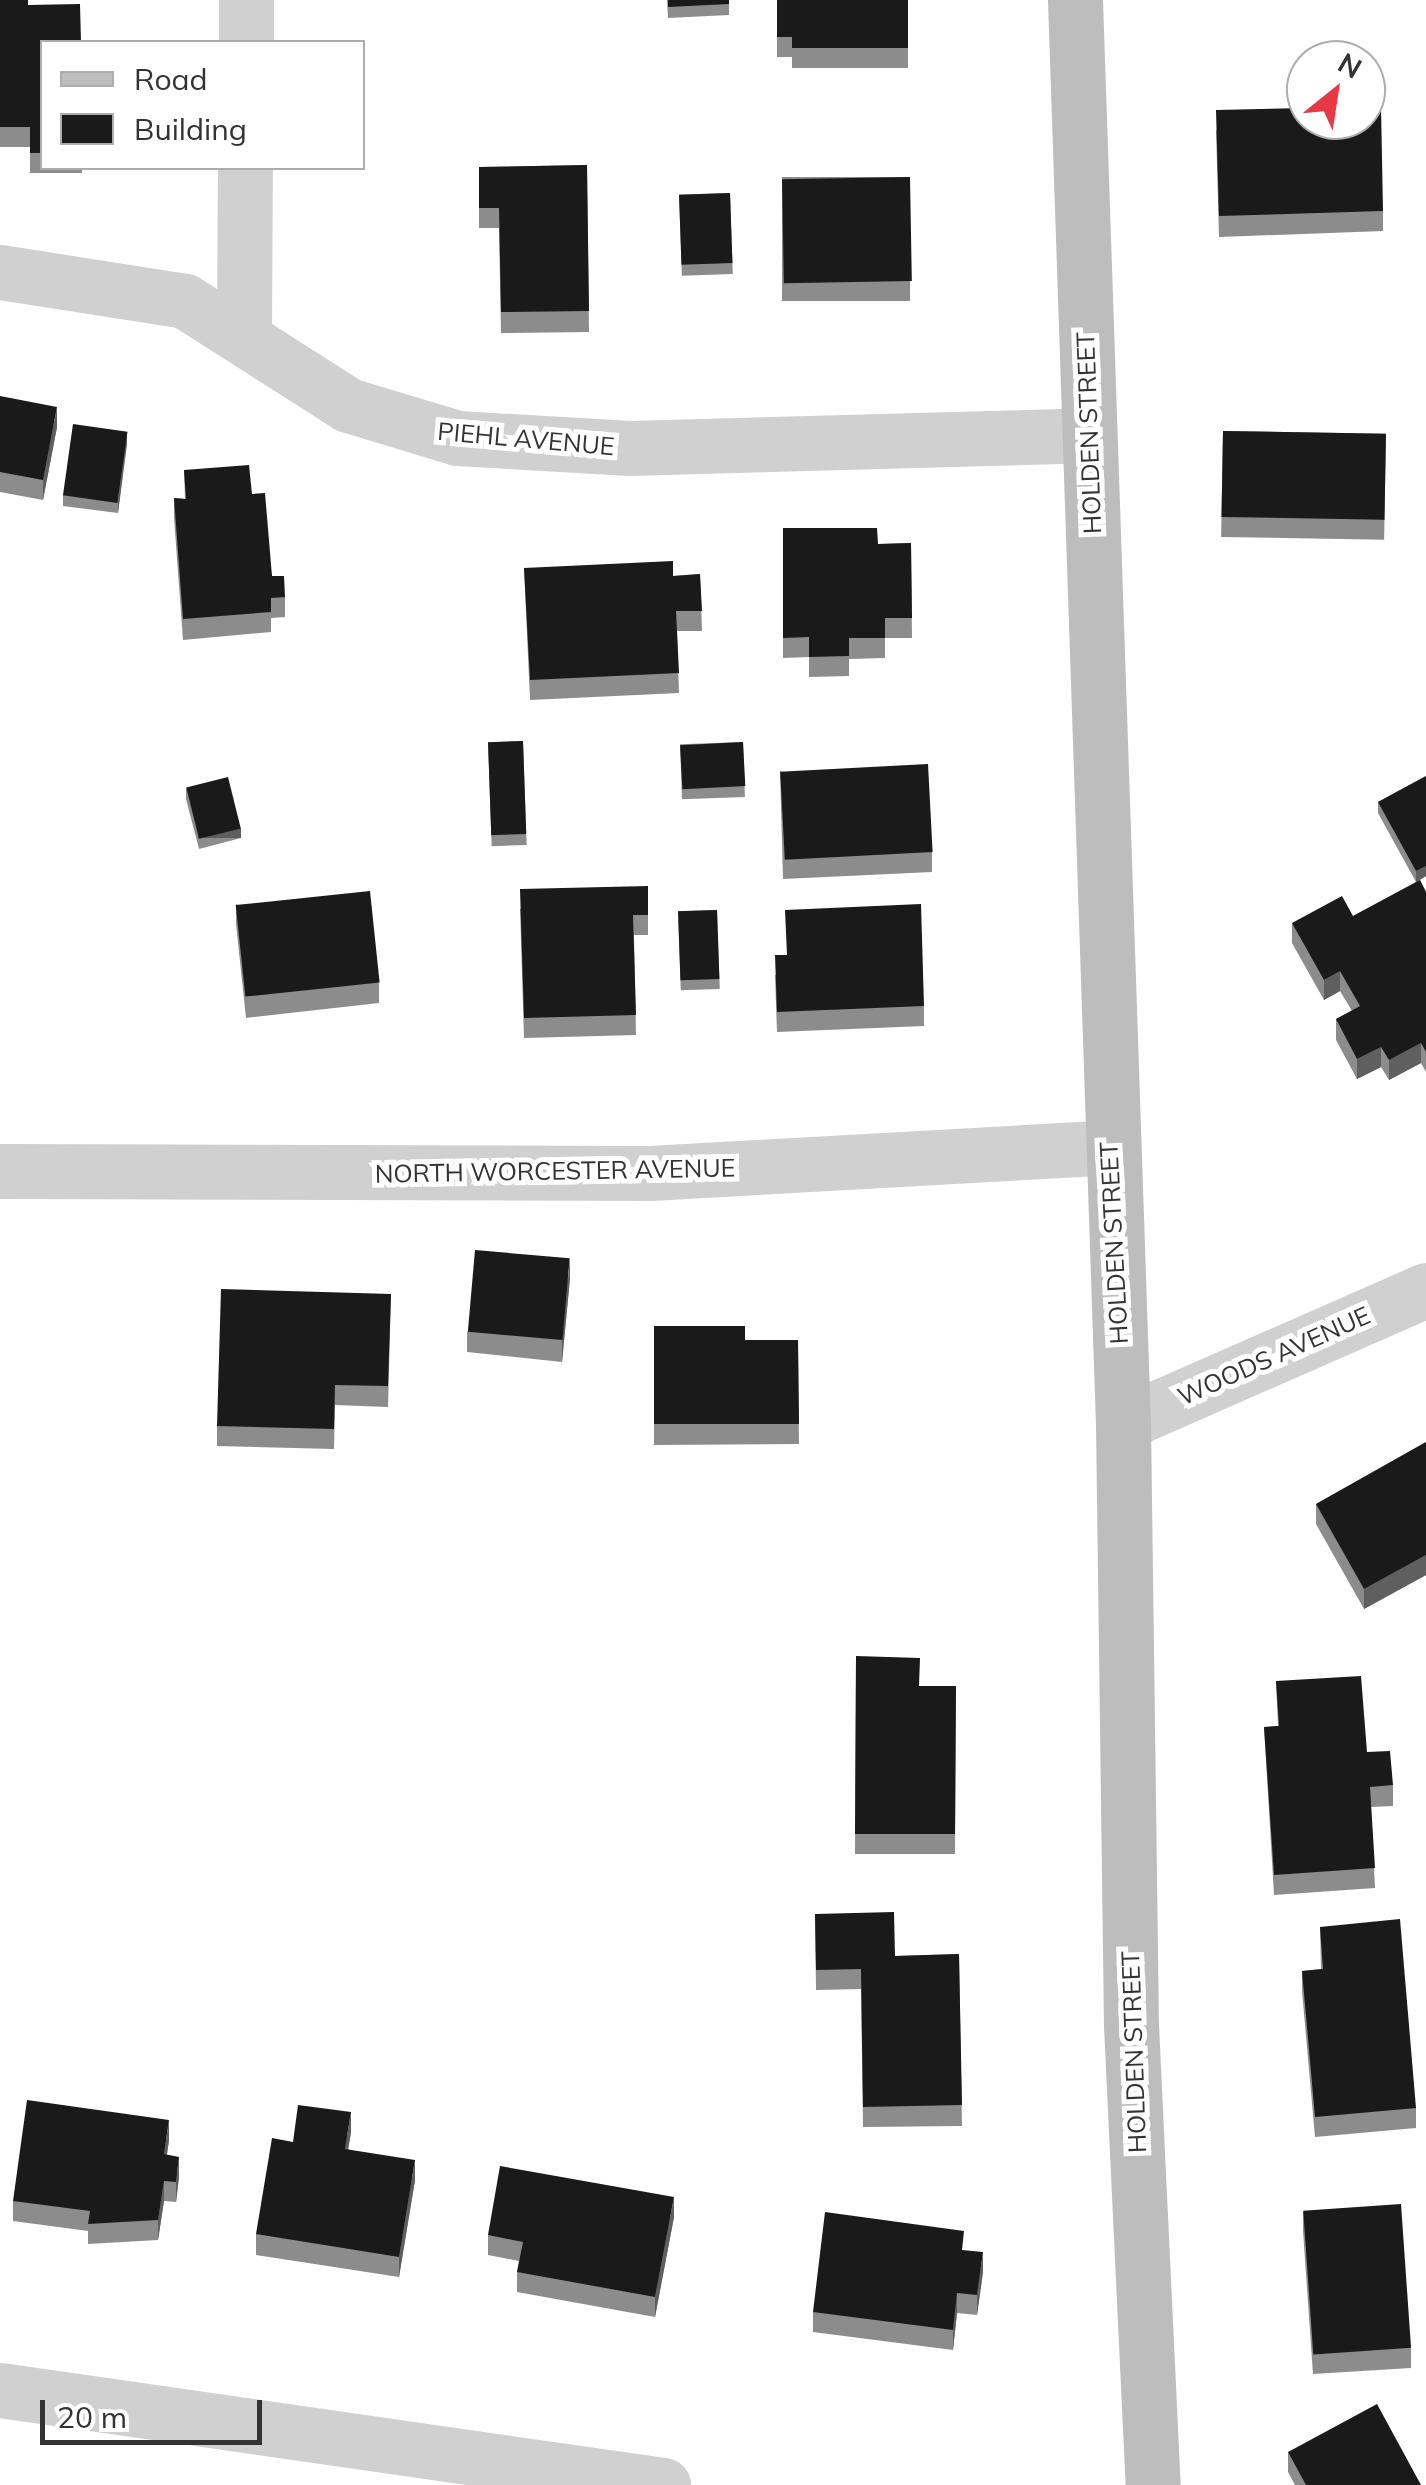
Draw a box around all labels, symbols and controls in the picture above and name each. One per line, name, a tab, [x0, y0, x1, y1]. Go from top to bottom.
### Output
legend	[40, 40, 365, 170]
north arrow	[1286, 40, 1386, 140]
text: N	[1332, 45, 1368, 86]
text: Road	[134, 60, 208, 98]
text: Building	[134, 110, 247, 148]
street label: HOLDEN STREET	[1070, 331, 1108, 535]
street label: PIEHL AVENUE	[436, 416, 616, 462]
street label: HOLDEN STREET	[1094, 1141, 1134, 1345]
street label: NORTH WORCESTER AVENUE	[374, 1153, 736, 1189]
street label: WOODS AVENUE	[1173, 1300, 1375, 1412]
street label: HOLDEN STREET	[1115, 1950, 1153, 2154]
scale bar	[45, 2380, 268, 2442]
text: 20 m	[57, 2398, 127, 2436]

